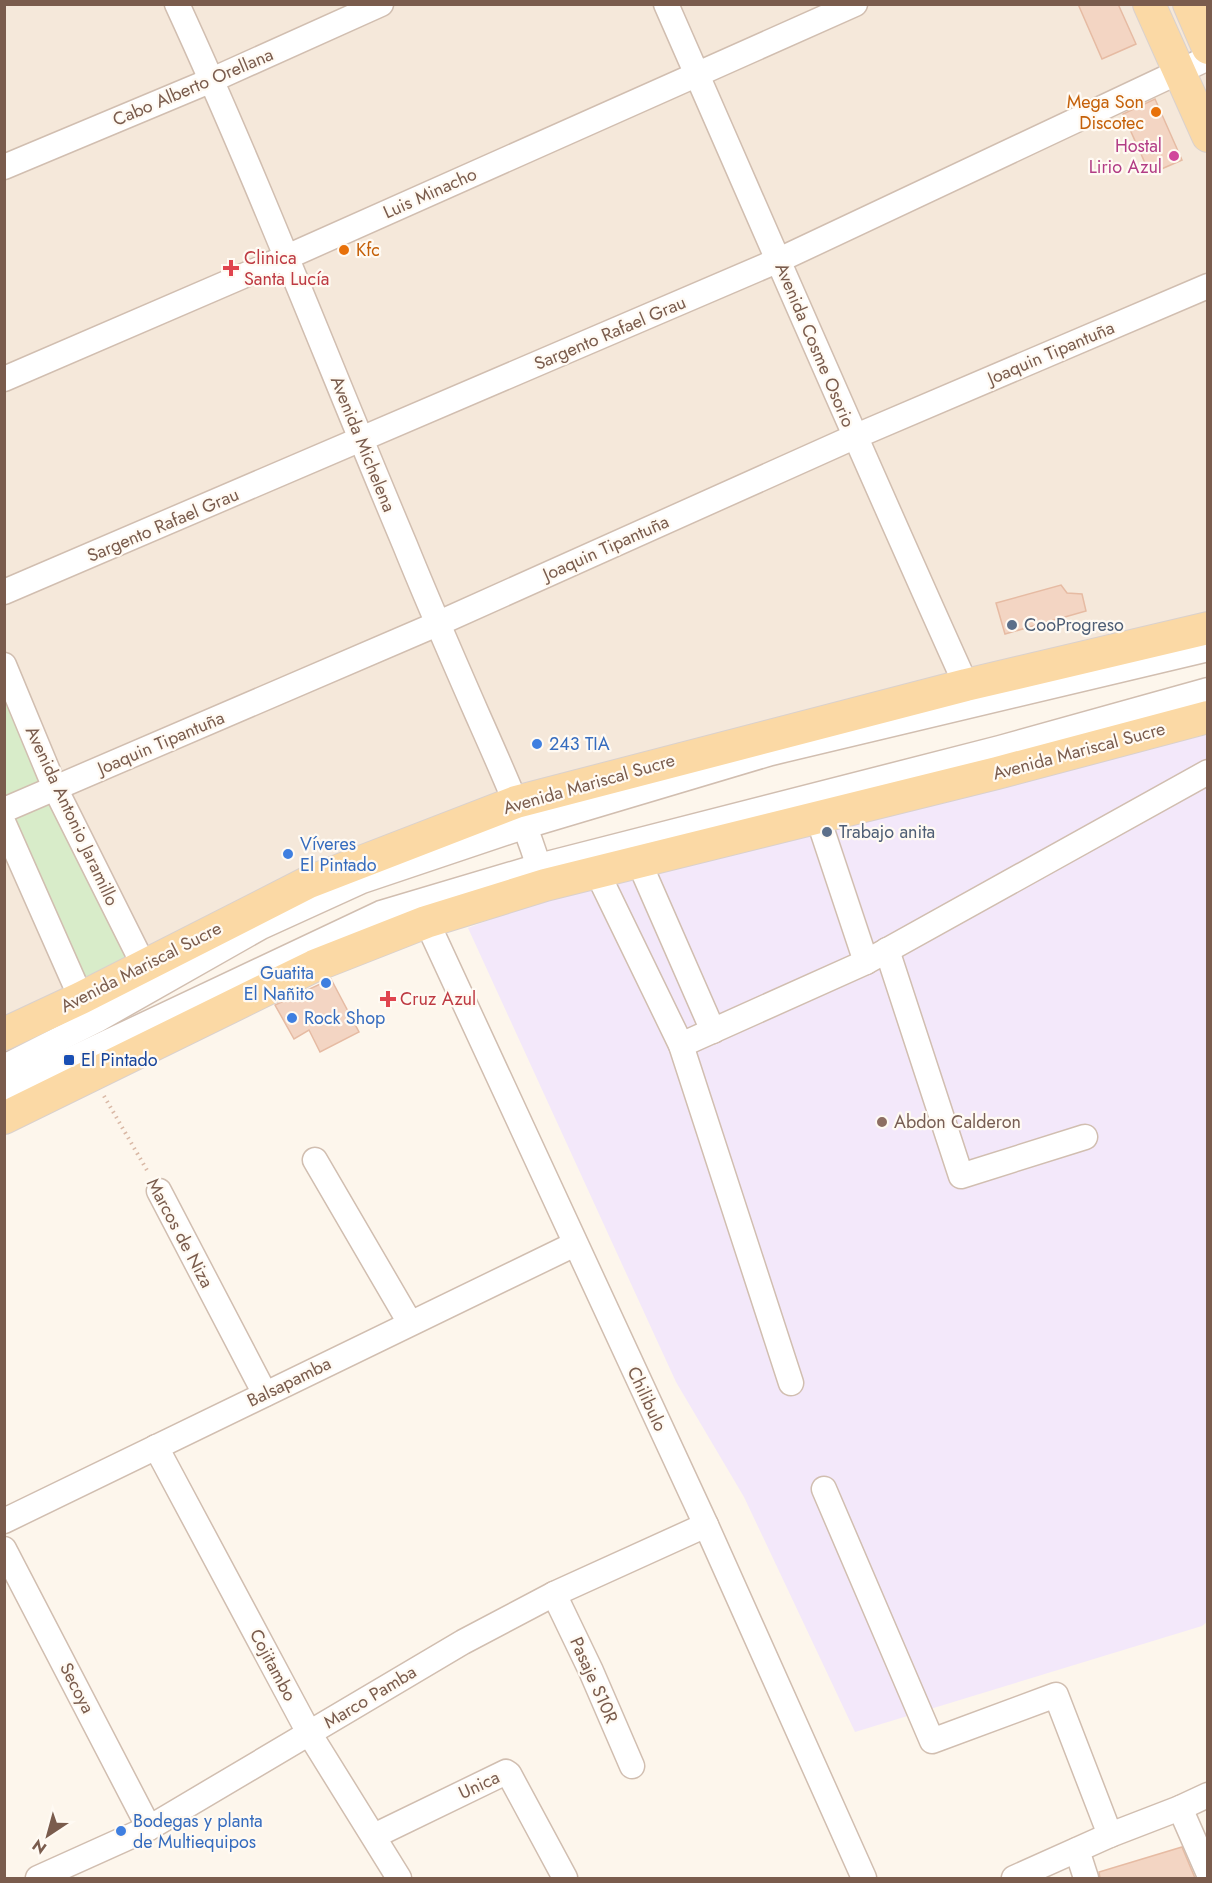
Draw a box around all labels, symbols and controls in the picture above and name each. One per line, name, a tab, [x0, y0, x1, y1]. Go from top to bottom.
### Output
street label: Cabo Alberto Orellana	[109, 41, 277, 133]
place label: Mega Son Discotec	[1067, 89, 1144, 136]
marker: Mega Son Discotec	[1149, 105, 1163, 119]
place label: Hostal Lirio Azul	[1089, 133, 1162, 180]
marker: Hostal Lirio Azul	[1167, 149, 1181, 163]
street label: Luis Minacho	[379, 161, 481, 225]
place label: Kfc	[356, 237, 380, 263]
marker: Kfc	[337, 243, 351, 257]
place label: Clinica Santa Lucía	[244, 245, 329, 292]
marker: Clinica Santa Lucía	[222, 259, 240, 277]
street label: Avenida Cosme Osorio	[769, 259, 862, 431]
street label: Sargento Rafael Grau	[530, 289, 690, 377]
street label: Joaquin Tipantuña	[982, 315, 1118, 392]
street label: Avenida Michelena	[324, 372, 402, 516]
street label: Sargento Rafael Grau	[83, 481, 243, 569]
street label: Joaquin Tipantuña	[537, 509, 673, 588]
place label: CooProgreso	[1024, 612, 1124, 638]
marker: CooProgreso	[1005, 618, 1019, 632]
street label: Joaquin Tipantuña	[92, 705, 228, 782]
street label: Avenida Mariscal Sucre	[990, 715, 1168, 787]
street label: Avenida Antonio Jaramillo	[19, 722, 125, 910]
place label: 243 TIA	[549, 731, 610, 757]
marker: 243 TIA	[530, 737, 544, 751]
street label: Avenida Mariscal Sucre	[500, 747, 678, 821]
place label: Trabajo anita	[839, 819, 935, 845]
marker: Trabajo anita	[820, 825, 834, 839]
place label: Víveres El Pintado	[300, 831, 377, 878]
marker: Víveres El Pintado	[281, 847, 295, 861]
street label: Avenida Mariscal Sucre	[56, 915, 226, 1019]
place label: Guatita El Nañito	[244, 960, 314, 1007]
marker: Guatita El Nañito	[319, 976, 333, 990]
place label: Cruz Azul	[400, 986, 476, 1012]
marker: Cruz Azul	[381, 992, 395, 1006]
place label: Rock Shop	[304, 1005, 385, 1031]
marker: Rock Shop	[285, 1011, 299, 1025]
place label: El Pintado	[81, 1047, 158, 1073]
marker: El Pintado	[62, 1053, 76, 1067]
place label: Abdon Calderon	[894, 1109, 1021, 1135]
marker: Abdon Calderon	[875, 1115, 889, 1129]
street label: Marcos de Niza	[140, 1174, 220, 1292]
street label: Balsapamba	[243, 1350, 335, 1414]
street label: Chilibulo	[621, 1362, 673, 1436]
street label: Cojitambo	[243, 1624, 303, 1706]
street label: Pasaje S10R	[563, 1633, 625, 1727]
street label: Secoya	[53, 1658, 101, 1718]
street label: Marco Pamba	[319, 1659, 421, 1735]
street label: Unica	[454, 1764, 504, 1806]
north arrow	[18, 1805, 78, 1865]
place label: Bodegas y planta de Multiequipos	[133, 1808, 263, 1855]
marker: Bodegas y planta de Multiequipos	[114, 1824, 128, 1838]
text: N	[28, 1834, 51, 1860]

